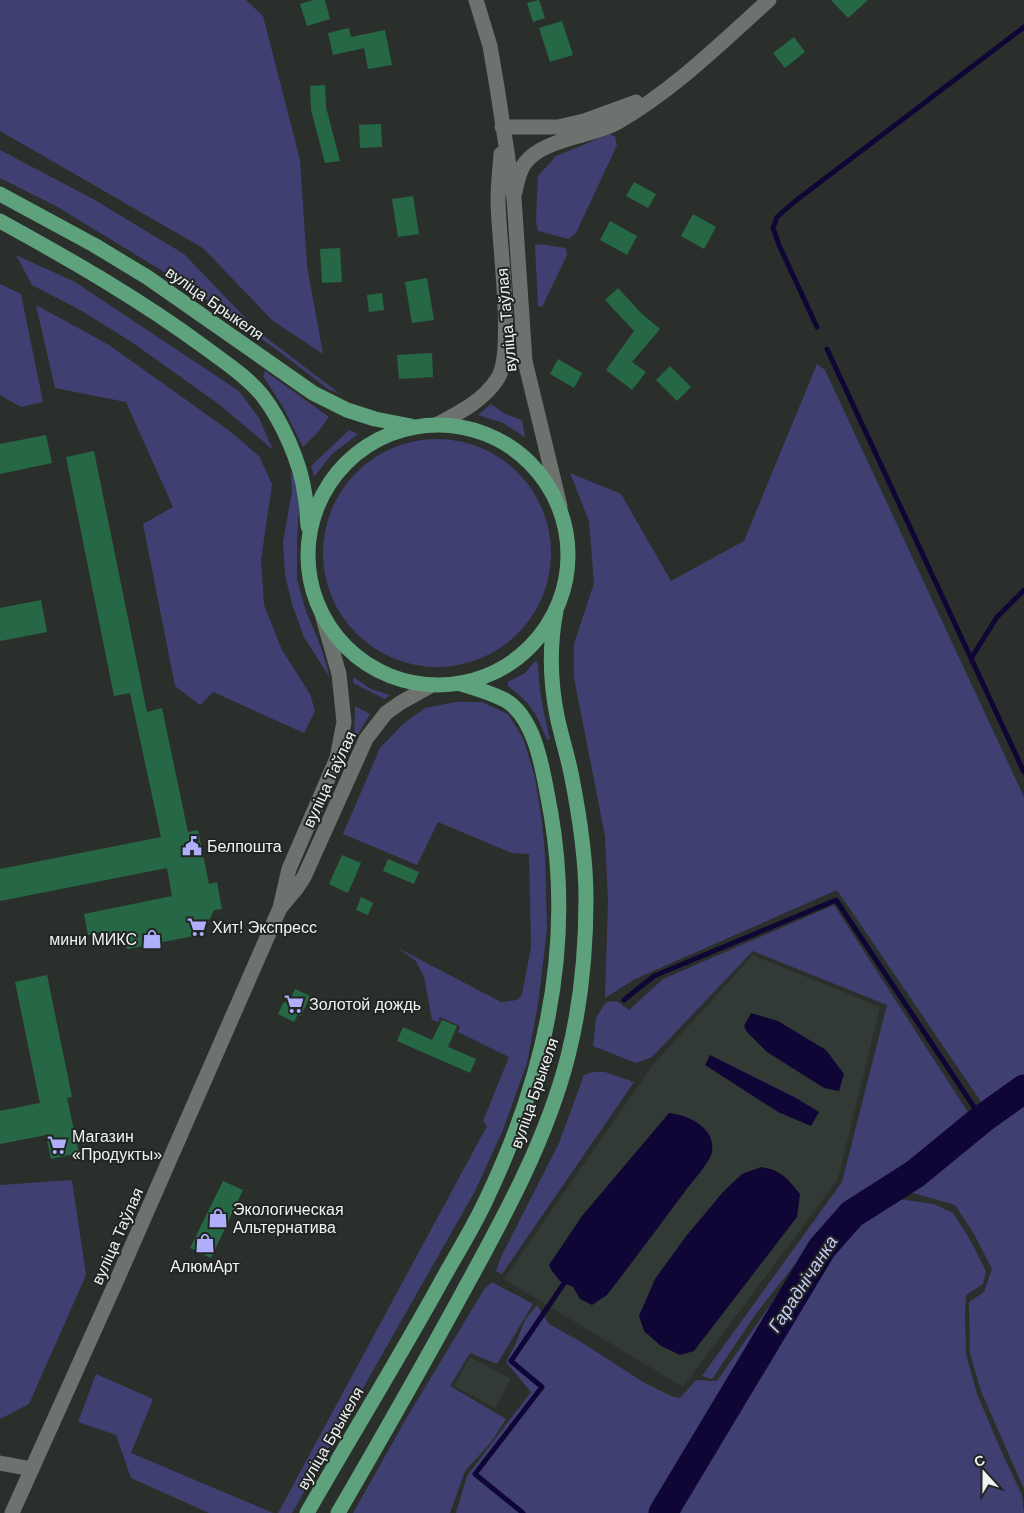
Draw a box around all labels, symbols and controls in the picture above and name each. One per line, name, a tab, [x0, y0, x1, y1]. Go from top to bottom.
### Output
street label: вуліца Брыкеля	[162, 263, 267, 344]
street label: вуліца Таўлая	[493, 267, 519, 373]
street label: вуліца Таўлая	[300, 728, 359, 830]
public building icon: Белпошта	[181, 835, 203, 857]
place label: Белпошта	[207, 838, 282, 855]
supermarket icon: Хит! Экспресс	[186, 916, 208, 938]
place label: Хит! Экспресс	[212, 919, 317, 936]
shop icon: мини МИКС	[141, 928, 163, 950]
place label: мини МИКС	[49, 931, 137, 948]
supermarket icon: Золотой дождь	[283, 993, 305, 1015]
place label: Золотой дождь	[309, 996, 421, 1013]
street label: вуліца Брыкеля	[508, 1036, 561, 1151]
place label: Магазин «Продукты»	[72, 1128, 162, 1163]
supermarket icon: Магазин «Продукты»	[46, 1134, 68, 1156]
street label: вуліца Таўлая	[89, 1185, 146, 1287]
place label: Экологическая Альтернатива	[233, 1201, 344, 1236]
shop icon: Экологическая Альтернатива	[207, 1207, 229, 1229]
shop icon: АлюмАрт	[194, 1232, 216, 1254]
water label: Гараднічанка	[764, 1232, 842, 1336]
place label: АлюмАрт	[170, 1258, 240, 1275]
street label: вуліца Брыкеля	[294, 1384, 367, 1493]
north arrow	[959, 1448, 1009, 1498]
text: С	[972, 1452, 987, 1470]

